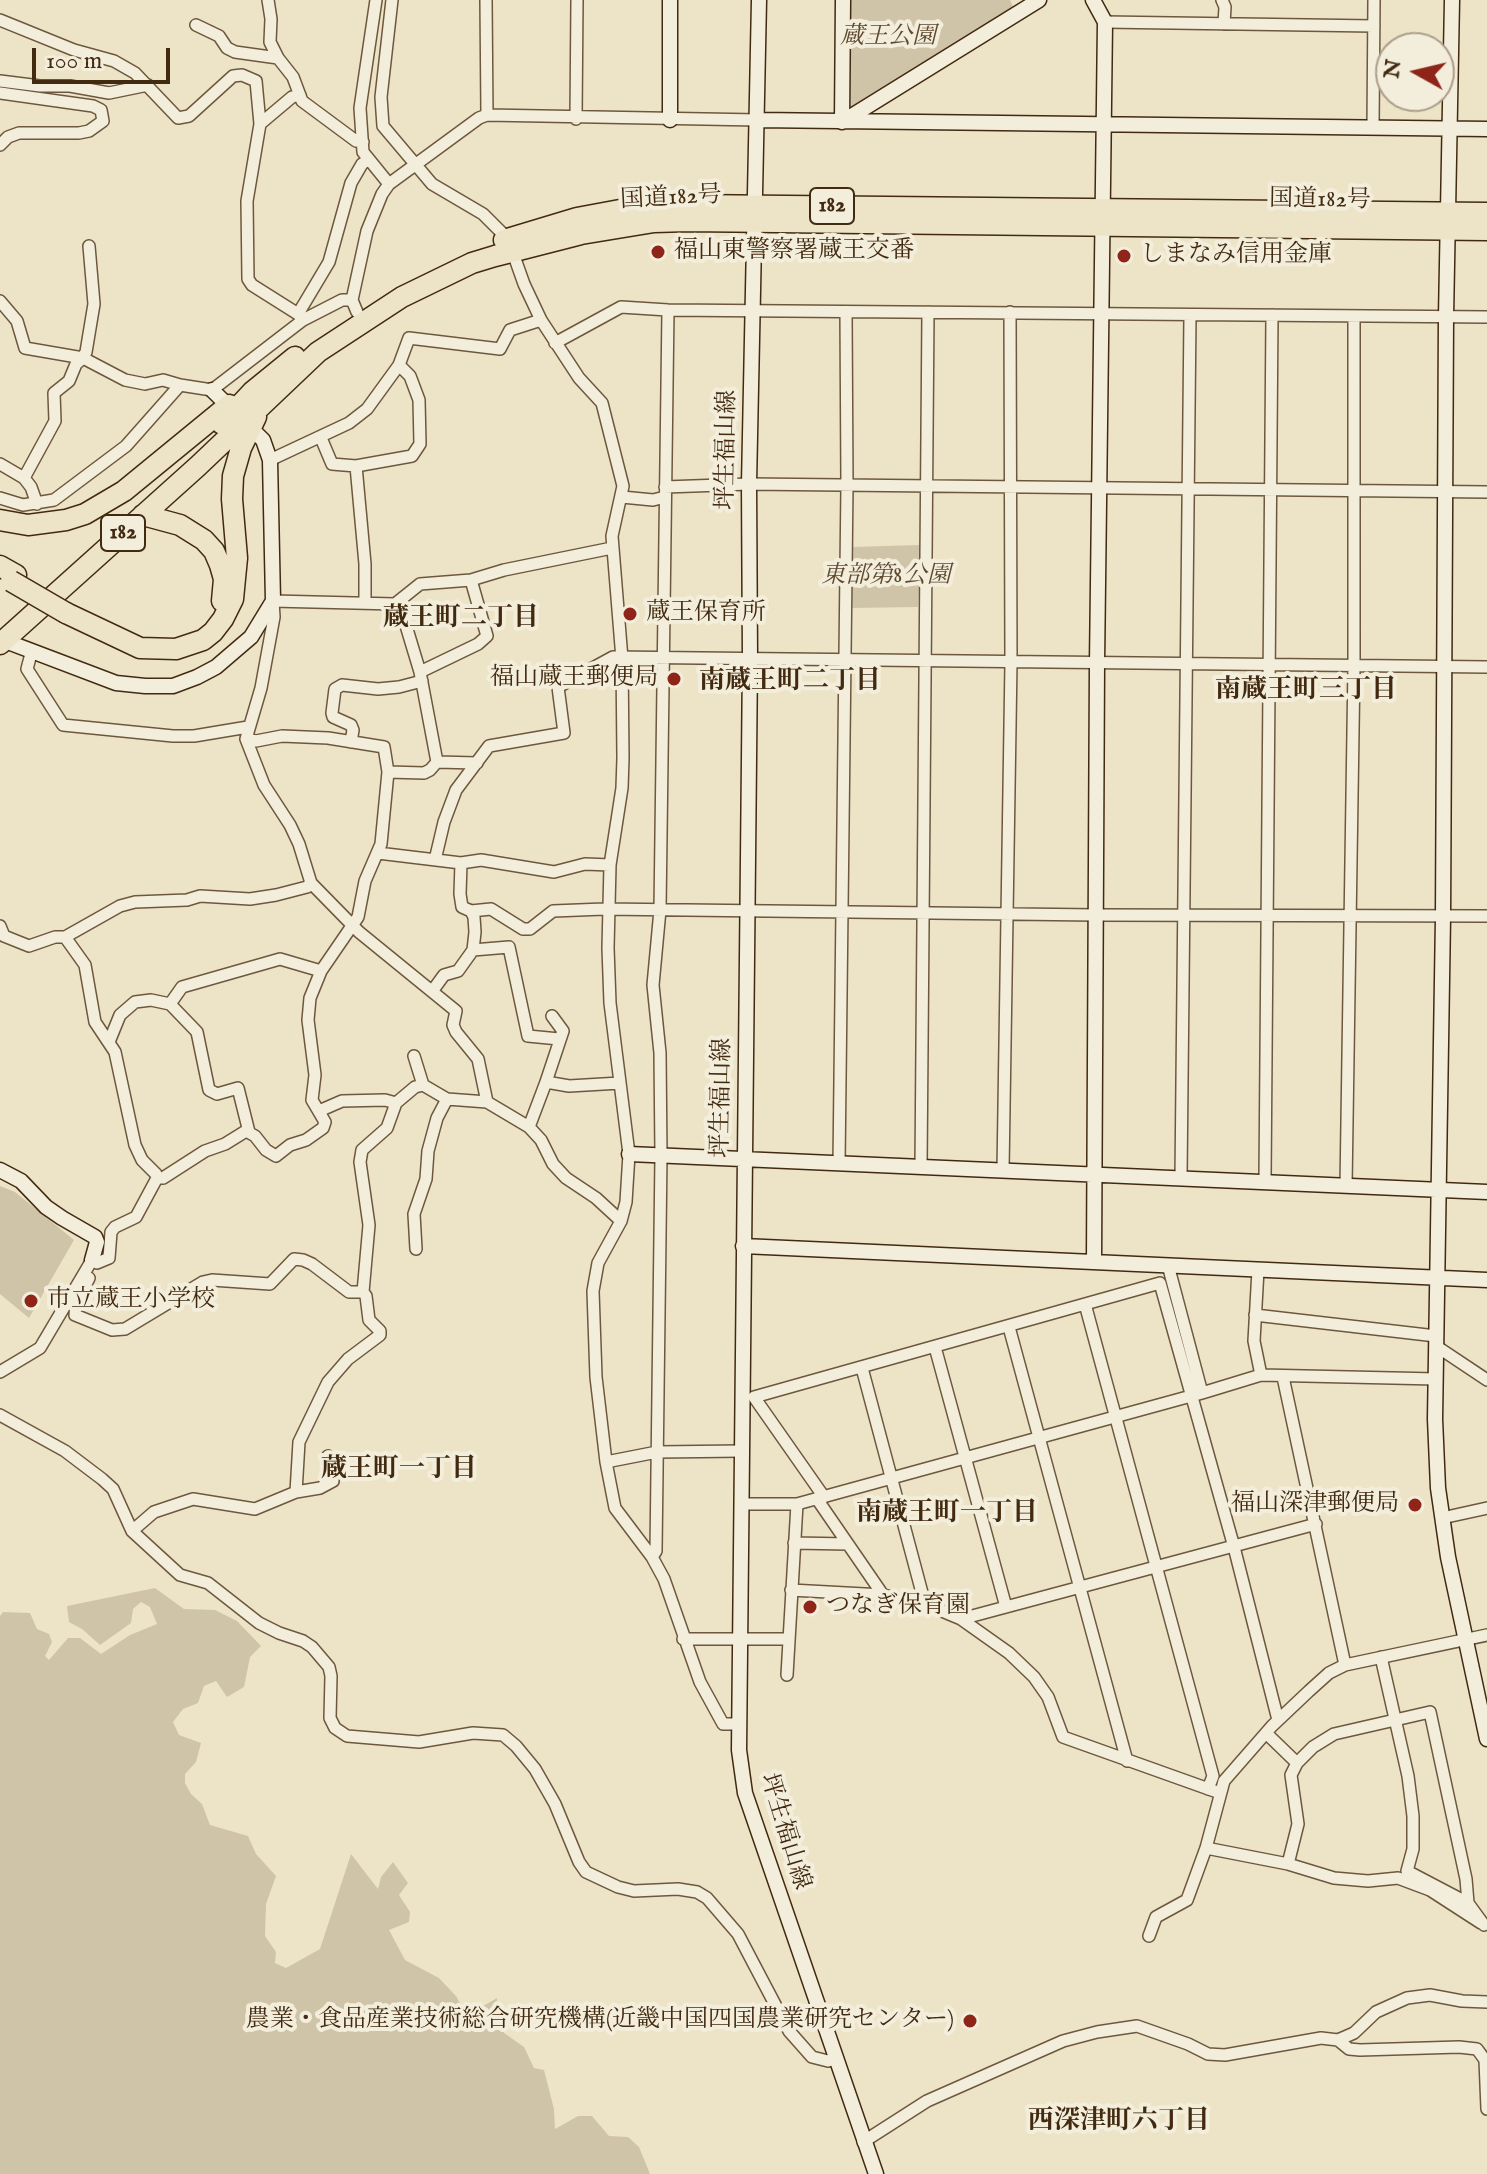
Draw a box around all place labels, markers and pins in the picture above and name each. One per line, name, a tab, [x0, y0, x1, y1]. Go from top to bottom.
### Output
place label: 福山東警察署蔵王交番	[674, 238, 914, 266]
place label: しまなみ信用金庫	[1140, 242, 1332, 270]
marker: 福山東警察署蔵王交番	[649, 243, 667, 261]
marker: しまなみ信用金庫	[1115, 247, 1133, 265]
place label: 蔵王保育所	[646, 600, 766, 628]
marker: 蔵王保育所	[621, 605, 639, 623]
place label: 福山蔵王郵便局	[490, 665, 658, 693]
marker: 福山蔵王郵便局	[665, 670, 683, 688]
place label: 市立蔵王小学校	[47, 1287, 215, 1315]
marker: 市立蔵王小学校	[22, 1292, 40, 1310]
place label: 福山深津郵便局	[1231, 1491, 1399, 1519]
marker: 福山深津郵便局	[1406, 1496, 1424, 1514]
place label: つなぎ保育園	[826, 1593, 970, 1621]
marker: つなぎ保育園	[801, 1598, 819, 1616]
place label: 農業・食品産業技術総合研究機構(近畿中国四国農業研究センター)	[246, 2007, 954, 2035]
marker: 農業・食品産業技術総合研究機構(近畿中国四国農業研究センター)	[961, 2012, 979, 2030]

